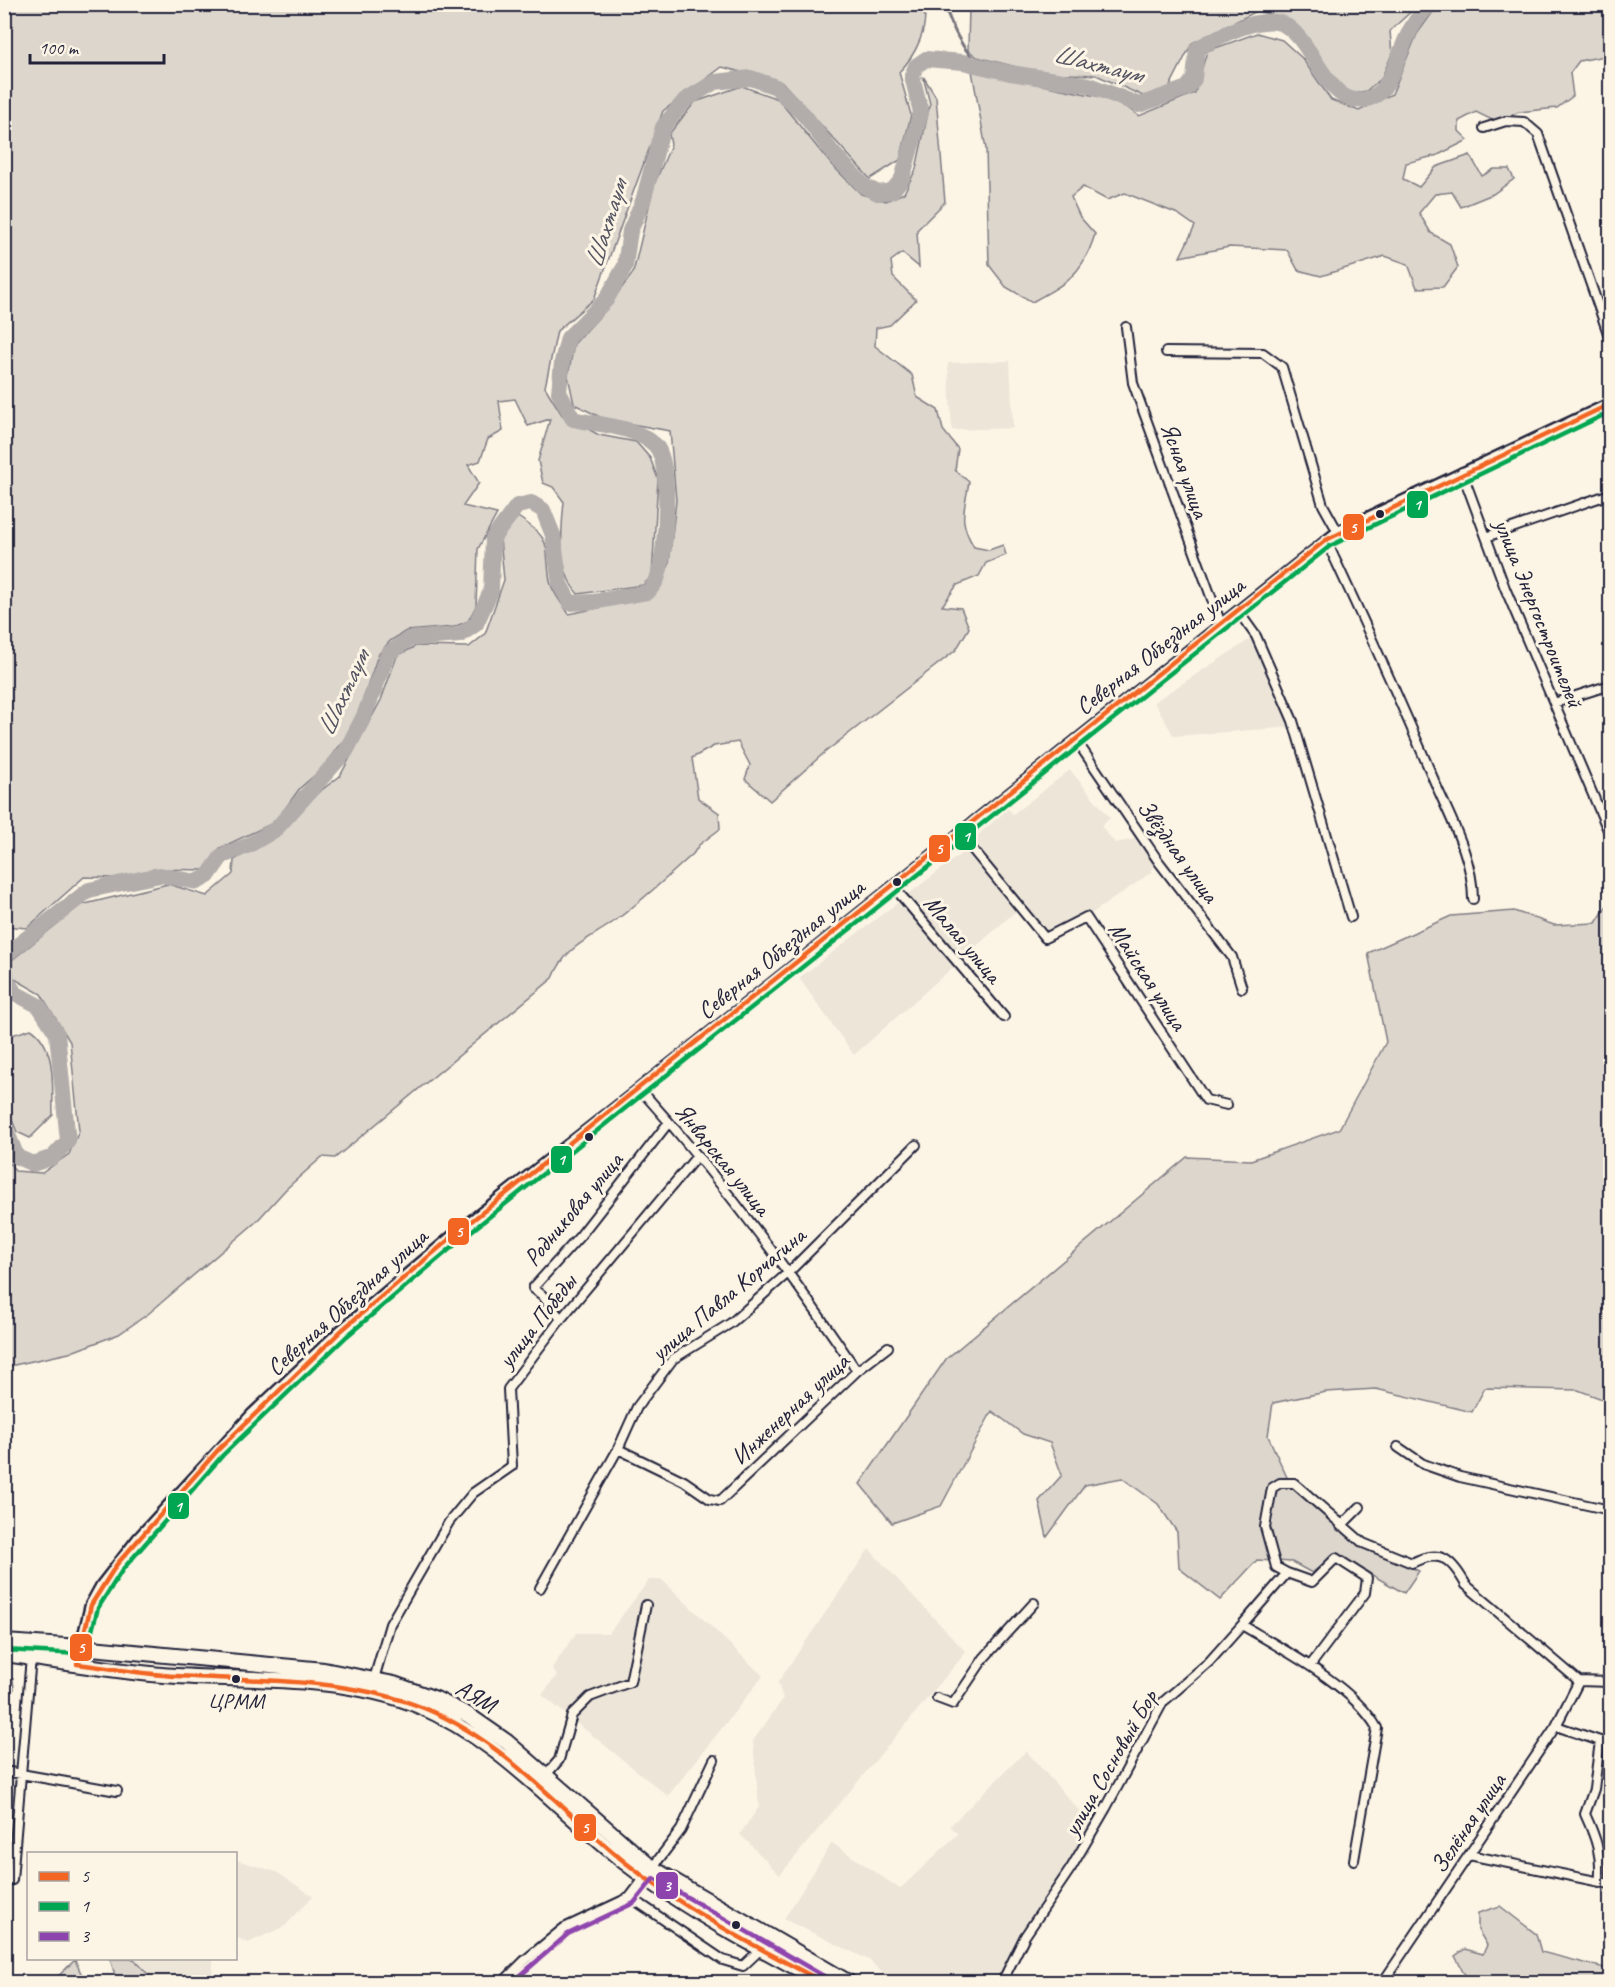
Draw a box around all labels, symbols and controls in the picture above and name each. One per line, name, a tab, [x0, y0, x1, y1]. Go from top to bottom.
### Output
scale bar	[30, 27, 164, 65]
text: 100 m	[39, 37, 80, 59]
water label: Шахтаум	[1050, 37, 1150, 92]
water label: Шахтаум	[577, 172, 636, 272]
street label: Ясная улица	[1154, 418, 1217, 523]
line badge: 1	[1406, 490, 1429, 519]
text: 1	[1413, 495, 1422, 515]
unlabelled marker	[1374, 508, 1386, 520]
street label: улица Энергостроителей	[1487, 512, 1591, 713]
line badge: 5	[1342, 513, 1365, 541]
text: 5	[1350, 518, 1359, 538]
street label: Северная Объездная улица	[1069, 569, 1253, 722]
water label: Шахтаум	[309, 641, 379, 741]
street label: Звёздная улица	[1130, 793, 1226, 910]
line badge: 1	[954, 822, 977, 851]
text: 1	[962, 827, 971, 847]
line badge: 5	[928, 834, 951, 863]
text: 5	[936, 839, 945, 859]
street label: Северная Объездная улица	[691, 871, 873, 1026]
unlabelled marker	[891, 876, 903, 888]
street label: Малая улица	[917, 889, 1010, 991]
street label: Майская улица	[1102, 916, 1195, 1037]
street label: Январская улица	[668, 1096, 779, 1223]
unlabelled marker	[583, 1131, 595, 1143]
street label: Родниковая улица	[517, 1145, 630, 1272]
line badge: 1	[550, 1145, 573, 1174]
text: 1	[557, 1150, 566, 1170]
line badge: 5	[447, 1217, 470, 1246]
street label: улица Павла Корчагина	[643, 1219, 813, 1369]
street label: Северная Объездная улица	[260, 1220, 436, 1383]
text: 5	[456, 1222, 465, 1242]
street label: улица Победы	[490, 1266, 584, 1375]
street label: Инженерная улица	[725, 1346, 856, 1471]
line badge: 1	[167, 1492, 190, 1520]
text: 1	[174, 1497, 183, 1517]
line badge: 5	[69, 1633, 93, 1662]
text: 5	[78, 1638, 87, 1658]
marker: ЦРММ	[230, 1673, 242, 1685]
street label: АЯМ	[451, 1673, 504, 1721]
street label: улица Сосновый Бор	[1055, 1684, 1164, 1843]
place label: ЦРММ	[208, 1687, 266, 1715]
street label: Зелёная улица	[1424, 1766, 1513, 1879]
line badge: 5	[573, 1813, 597, 1842]
text: 5	[582, 1818, 591, 1838]
legend	[27, 1852, 237, 1960]
text: 5	[81, 1865, 90, 1887]
line badge: 3	[655, 1871, 679, 1900]
text: 3	[663, 1876, 672, 1896]
text: 1	[81, 1895, 90, 1917]
unlabelled marker	[730, 1919, 742, 1931]
text: 3	[81, 1925, 91, 1947]

